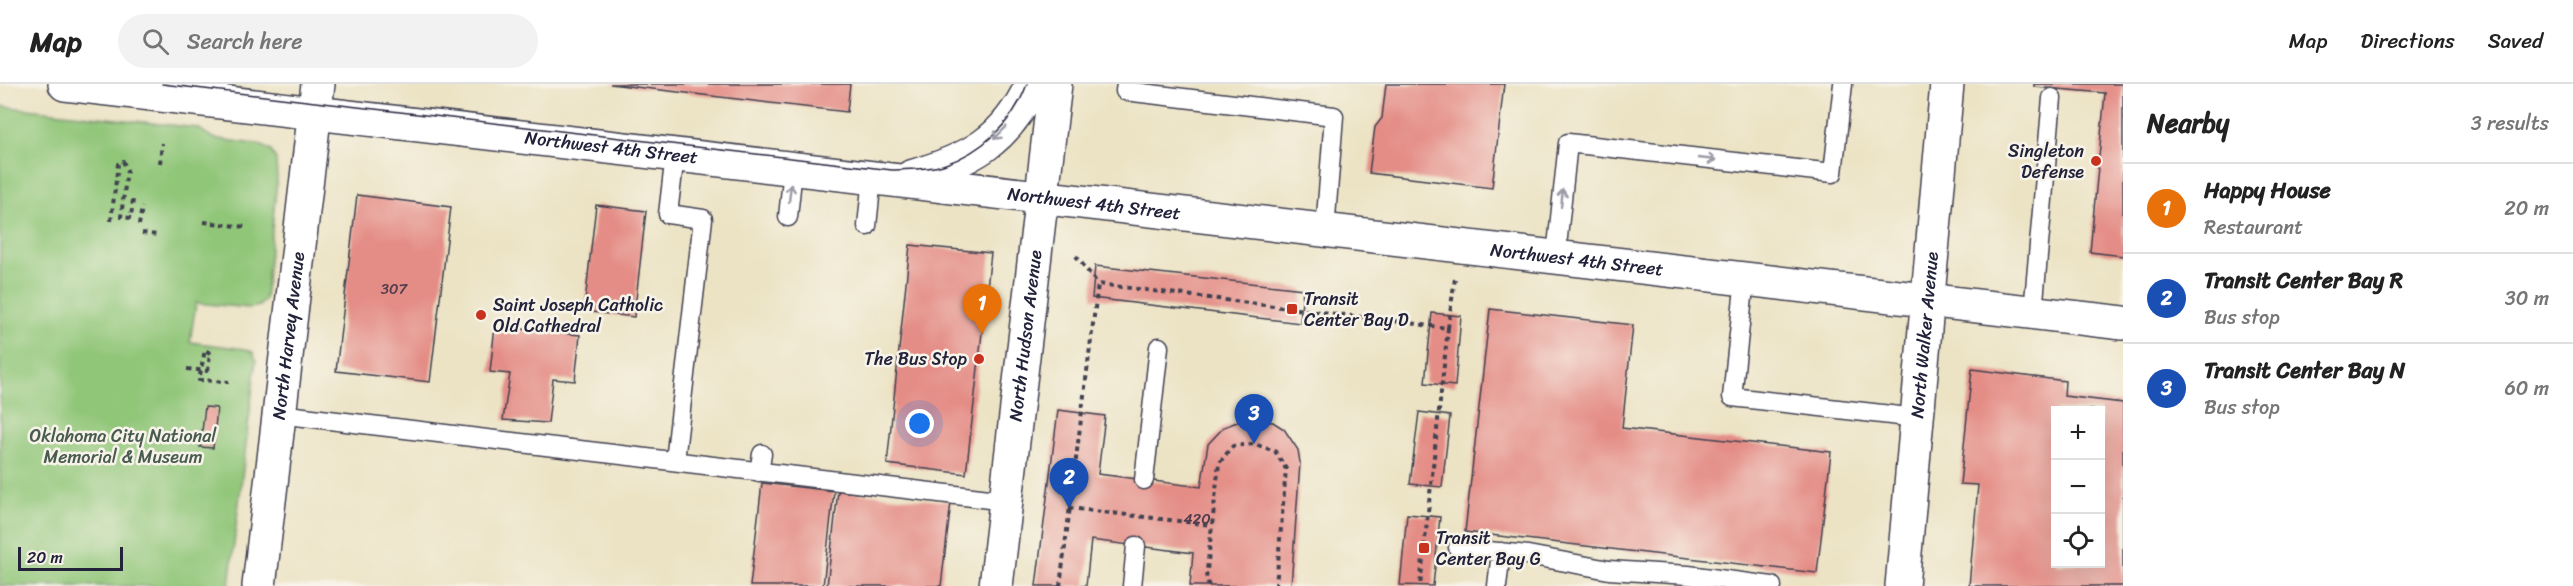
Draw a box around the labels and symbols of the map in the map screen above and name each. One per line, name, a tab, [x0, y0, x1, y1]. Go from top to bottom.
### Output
street label: Northwest 4th Street	[523, 122, 700, 173]
one-way arrow	[993, 125, 1007, 140]
place label: Singleton Defense	[2008, 135, 2084, 188]
one-way arrow	[1697, 154, 1717, 165]
marker: Singleton Defense	[2089, 154, 2103, 168]
street label: Northwest 4th Street	[1006, 178, 1182, 229]
one-way arrow	[785, 184, 796, 203]
one-way arrow	[1557, 189, 1568, 208]
street label: Northwest 4th Street	[1489, 234, 1665, 286]
street label: North Hudson Avenue	[999, 248, 1051, 423]
street label: North Harvey Avenue	[263, 250, 314, 421]
street label: North Walker Avenue	[1901, 250, 1948, 420]
house number: 307	[381, 276, 409, 302]
place label: Transit Center Bay D	[1304, 283, 1409, 336]
pin: 1	[962, 284, 1002, 334]
place label: Saint Joseph Catholic Old Cathedral	[493, 289, 663, 342]
marker: Transit Center Bay D	[1285, 302, 1299, 316]
marker: Saint Joseph Catholic Old Cathedral	[474, 308, 488, 322]
place label: The Bus Stop	[864, 343, 967, 375]
marker: The Bus Stop	[972, 352, 986, 366]
pin: 3	[1234, 394, 1274, 444]
your location	[905, 409, 934, 438]
park label: Oklahoma City National Memorial & Museum	[29, 420, 217, 473]
pin: 2	[1050, 458, 1088, 508]
house number: 420	[1183, 506, 1211, 532]
place label: Transit Center Bay G	[1436, 522, 1541, 575]
marker: Transit Center Bay G	[1417, 541, 1431, 555]
scale bar	[18, 544, 123, 572]

